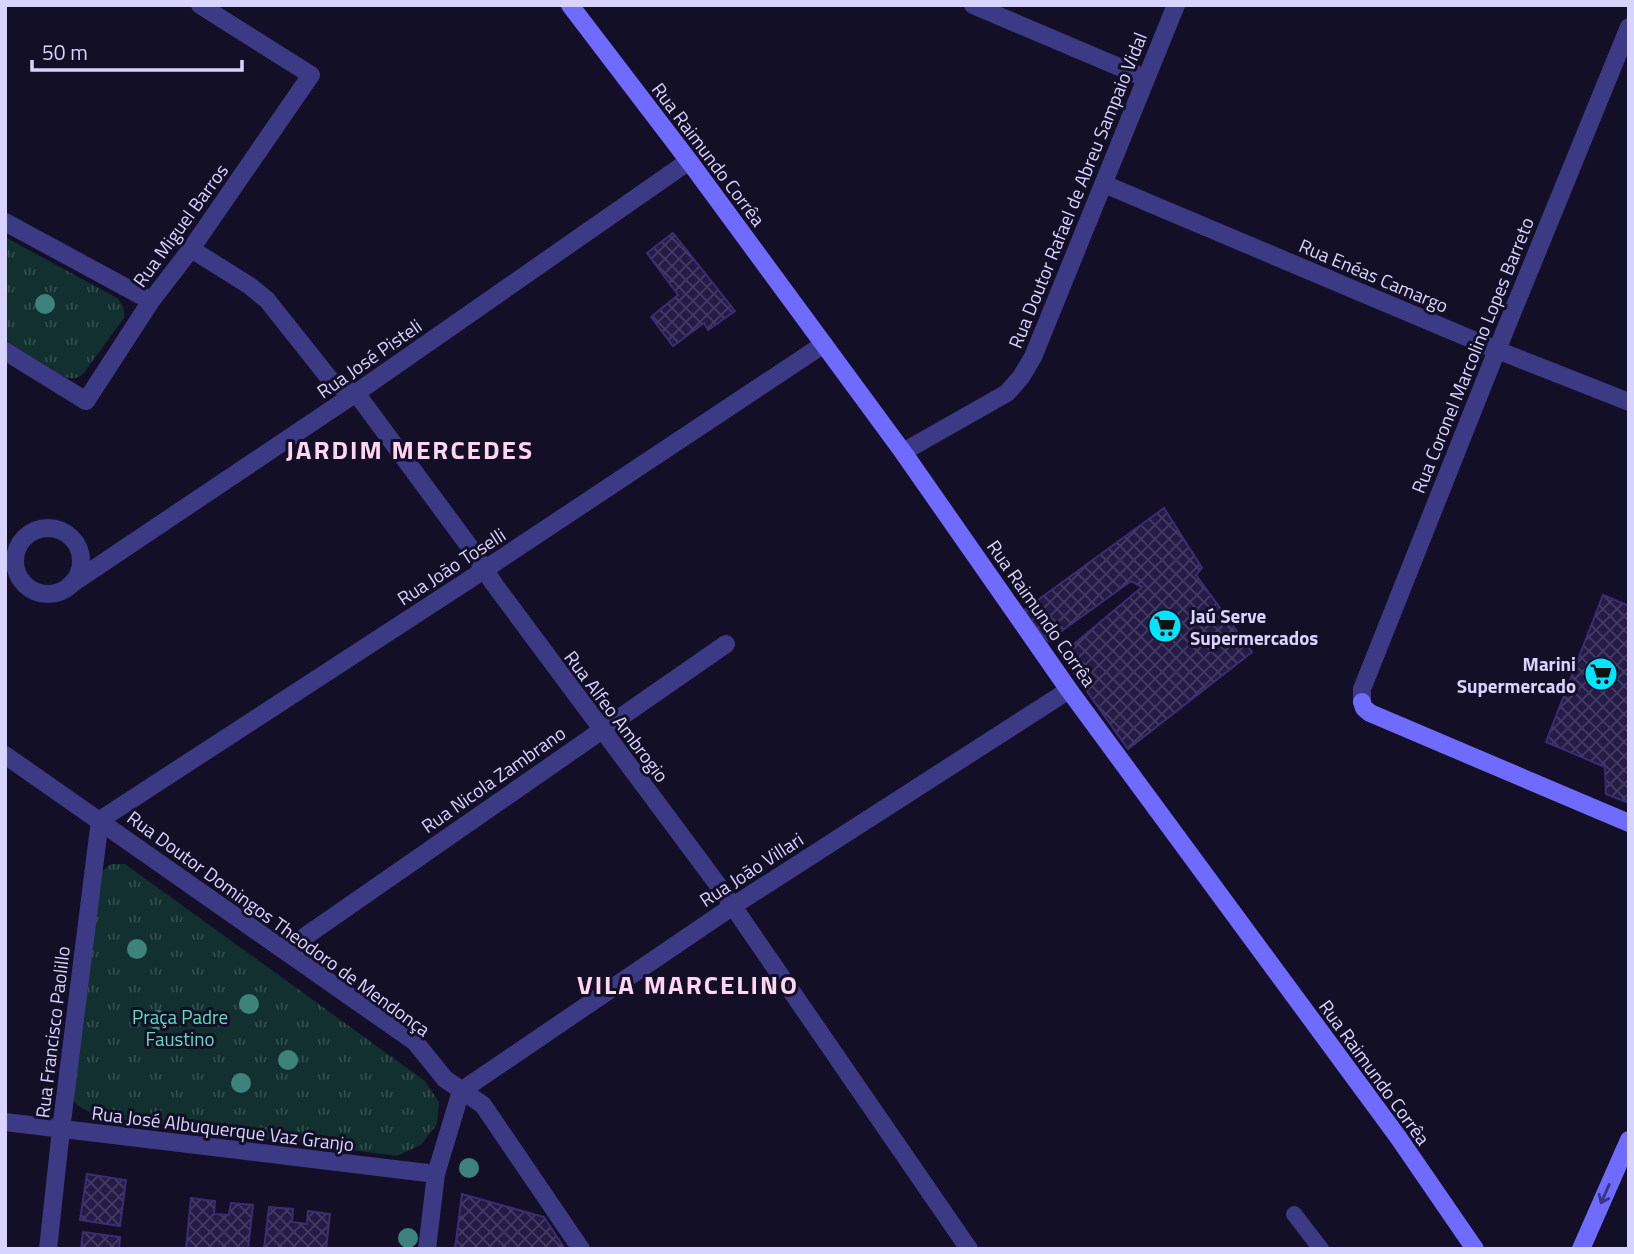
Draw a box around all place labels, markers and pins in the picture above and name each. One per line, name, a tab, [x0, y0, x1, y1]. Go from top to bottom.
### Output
place label: Jaú Serve Supermercados	[1190, 601, 1318, 652]
supermarket icon: Jaú Serve Supermercados	[1146, 607, 1184, 645]
place label: Marini Supermercado	[1457, 649, 1576, 700]
supermarket icon: Marini Supermercado	[1582, 655, 1620, 693]

